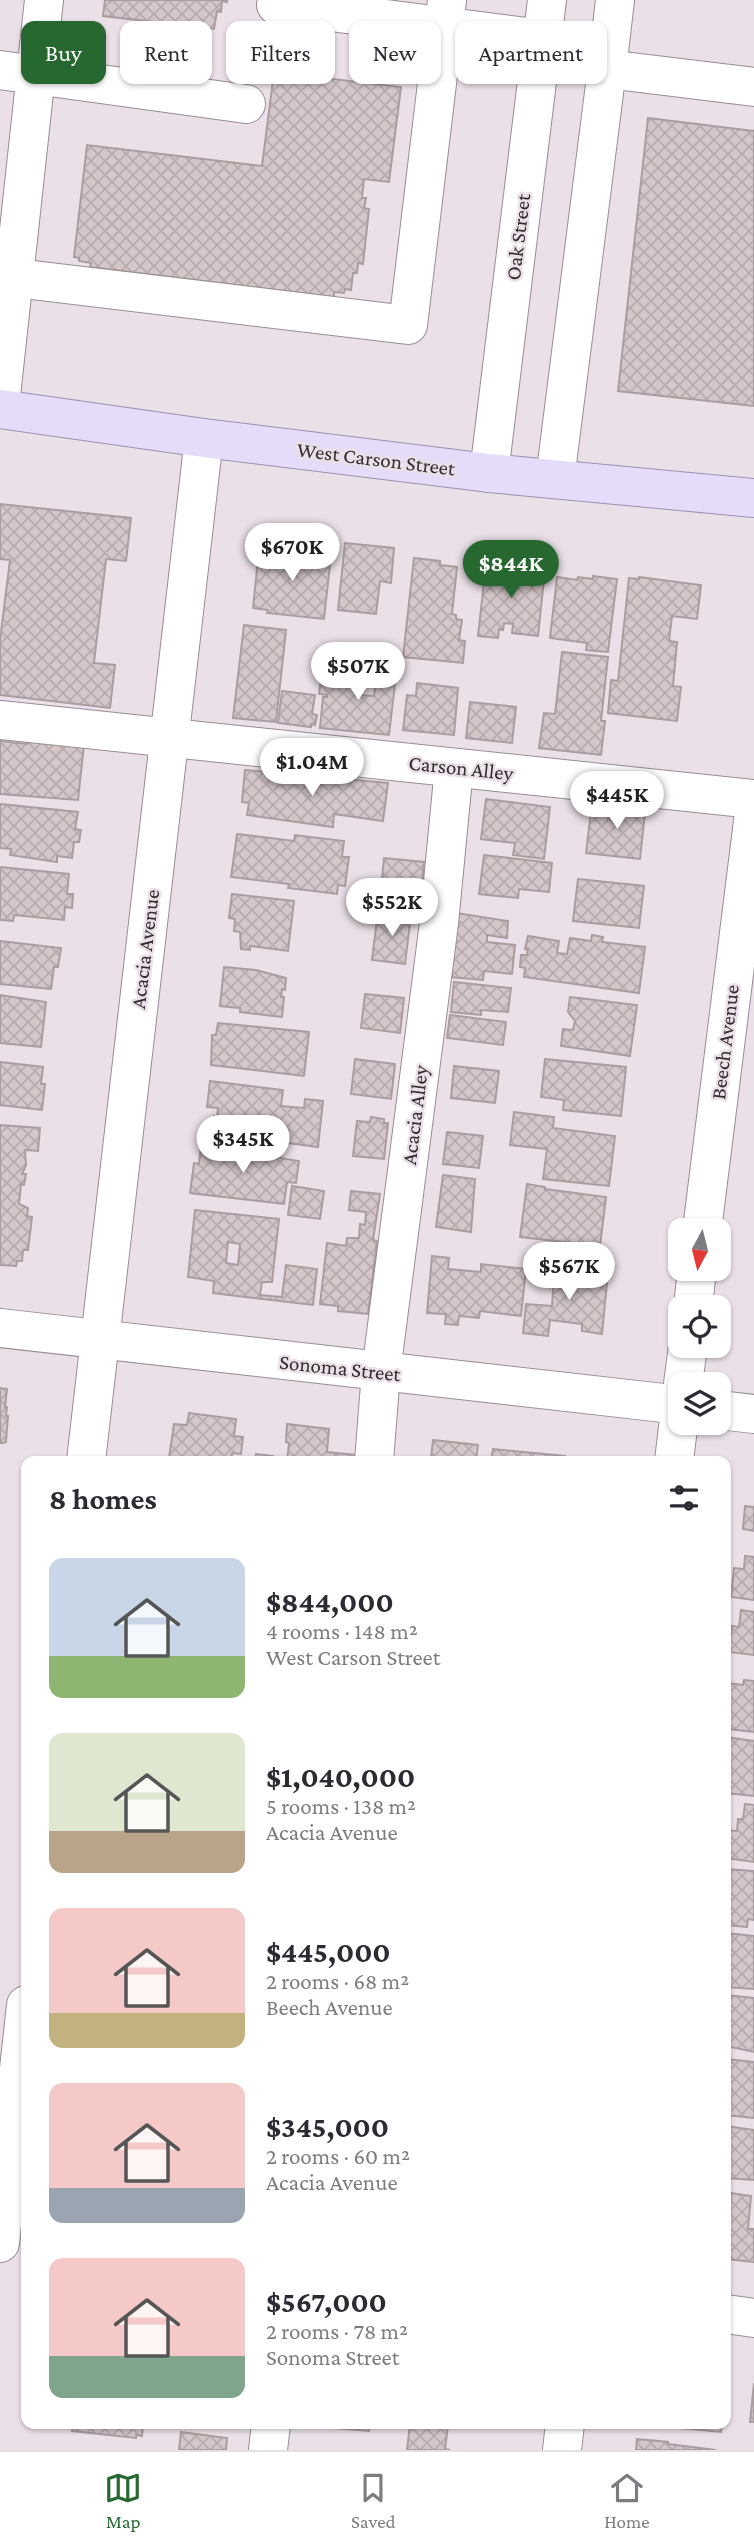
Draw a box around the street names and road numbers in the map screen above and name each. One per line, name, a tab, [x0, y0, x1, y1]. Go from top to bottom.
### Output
street label: Oak Street	[501, 191, 535, 282]
street label: West Carson Street	[296, 437, 457, 481]
street label: Carson Alley	[408, 751, 515, 785]
street label: Acacia Avenue	[126, 888, 164, 1010]
street label: Beech Avenue	[706, 983, 744, 1101]
street label: Acacia Alley	[397, 1064, 433, 1166]
street label: Sonoma Street	[278, 1350, 403, 1386]

